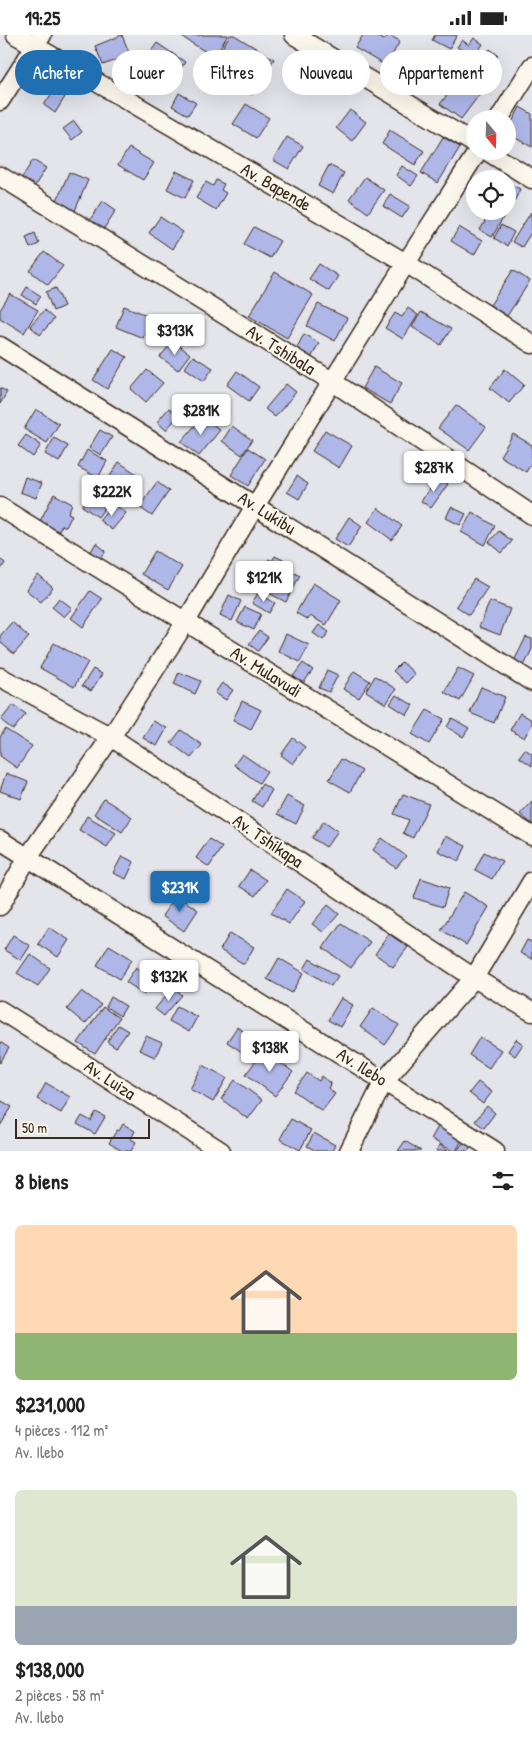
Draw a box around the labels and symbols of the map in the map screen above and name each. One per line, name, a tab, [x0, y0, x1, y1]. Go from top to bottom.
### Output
north arrow	[466, 110, 516, 160]
street label: Av. Bapende	[237, 156, 316, 217]
pin: $313K	[140, 313, 210, 356]
street label: Av. Tshibala	[242, 319, 321, 381]
pin: $281K	[166, 393, 236, 436]
pin: $287K	[399, 451, 469, 493]
pin: $222K	[77, 475, 147, 517]
street label: Av. Lukibu	[234, 485, 301, 540]
pin: $121K	[229, 561, 299, 603]
street label: Av. Mulavudi	[226, 640, 306, 703]
street label: Av. Tshikapa	[228, 808, 309, 873]
pin: $231K	[145, 871, 215, 913]
pin: $132K	[134, 959, 204, 1002]
pin: $138K	[235, 1031, 305, 1073]
street label: Av. Ilebo	[332, 1041, 392, 1092]
street label: Av. Luiza	[80, 1054, 141, 1105]
scale bar	[15, 1116, 150, 1139]

